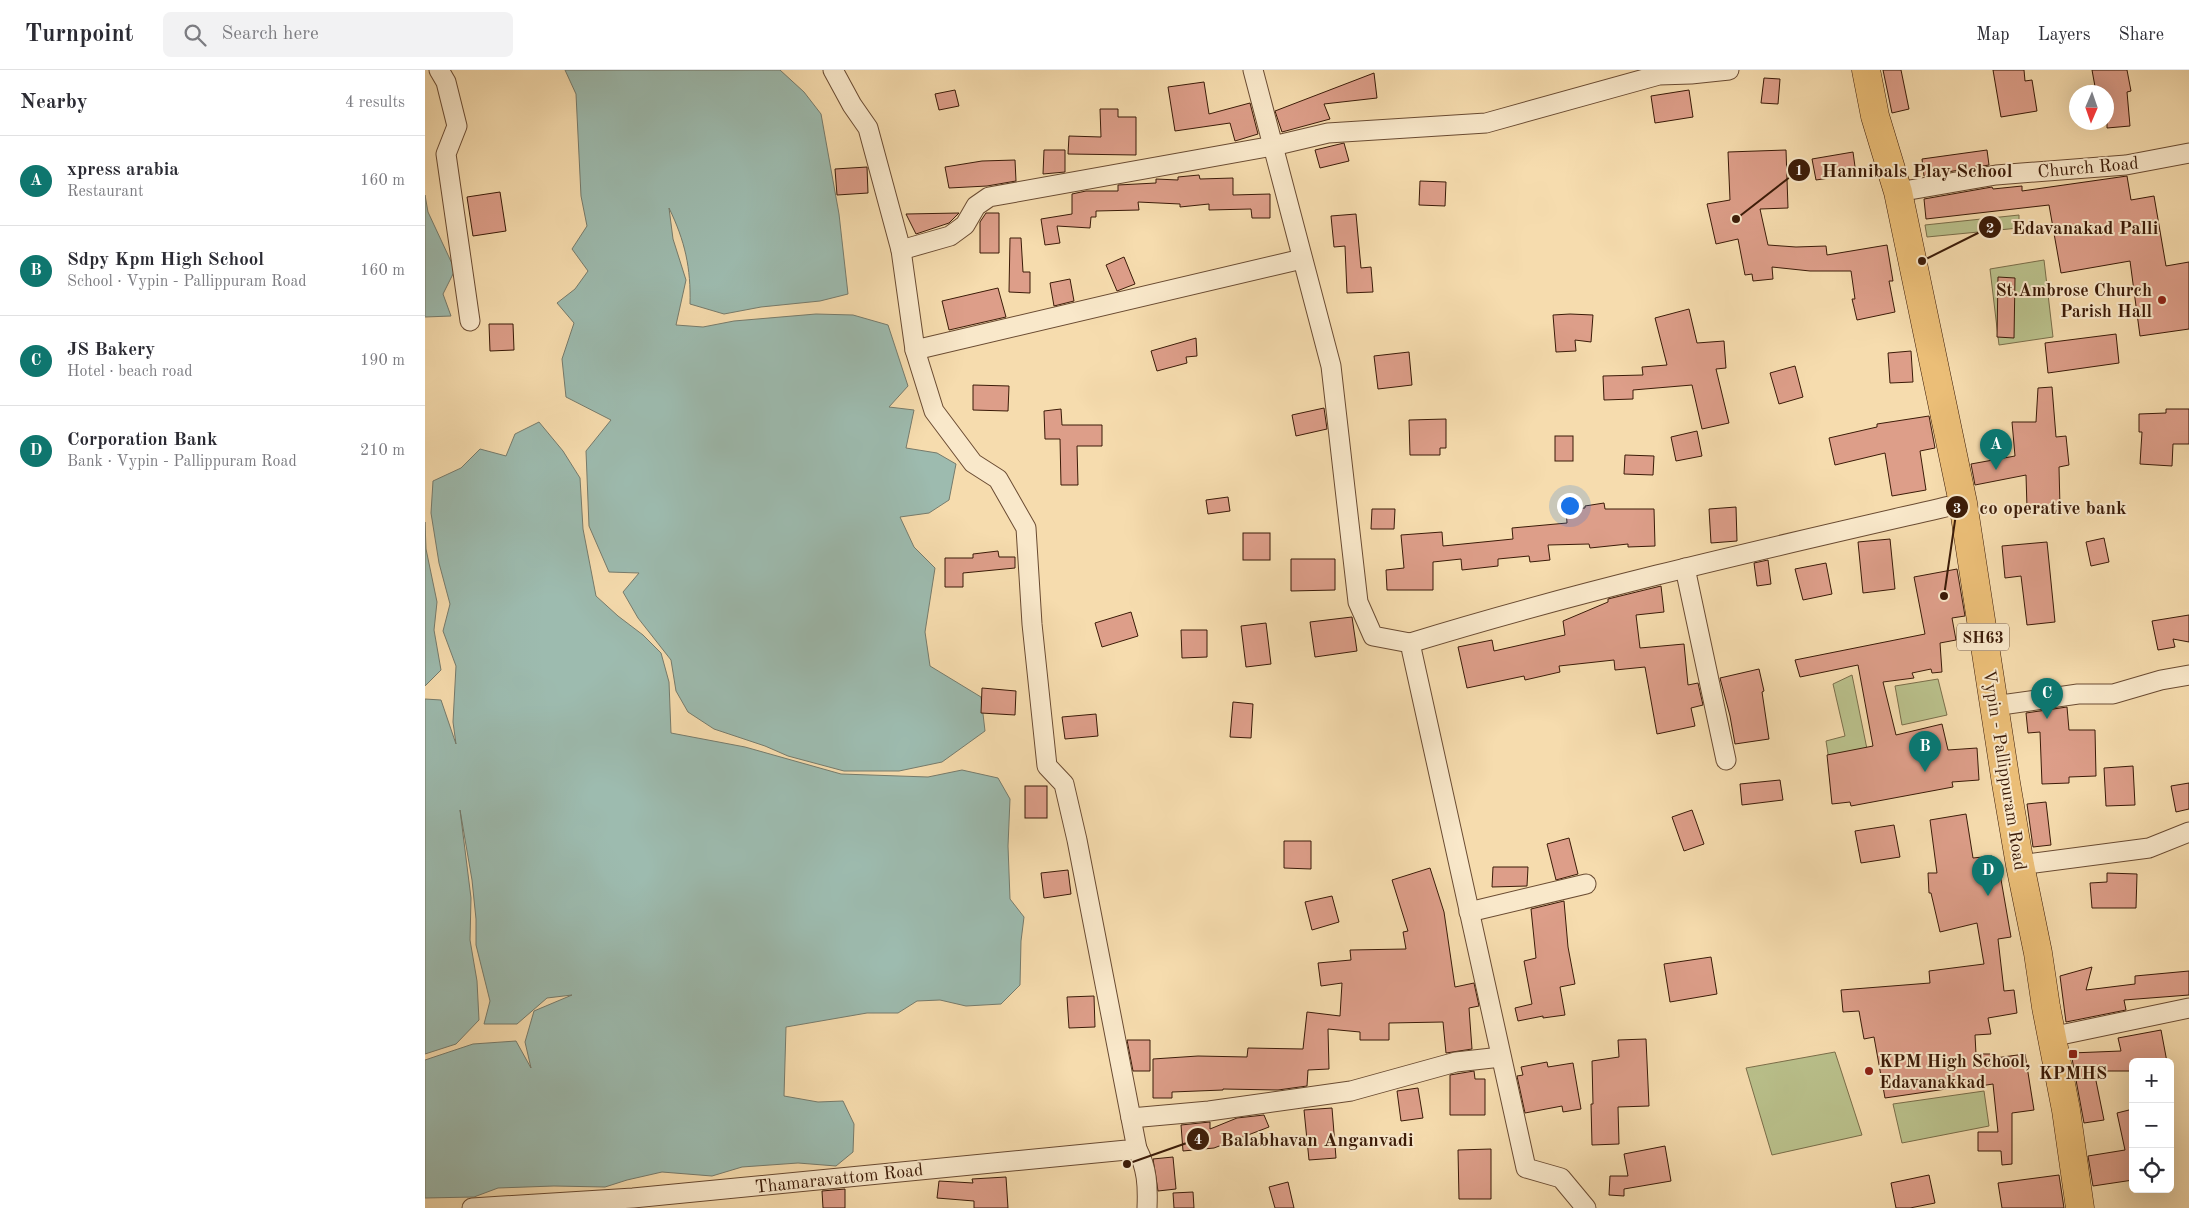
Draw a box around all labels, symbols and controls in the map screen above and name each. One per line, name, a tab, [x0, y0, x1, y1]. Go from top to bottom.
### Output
search box	[163, 12, 513, 57]
icon: search	[181, 21, 209, 49]
text: Turnpoint	[25, 23, 133, 47]
text: Search here	[221, 25, 319, 44]
text: Map	[1976, 26, 2010, 44]
text: Layers	[2038, 26, 2090, 44]
text: Share	[2118, 26, 2164, 44]
north arrow	[2069, 85, 2114, 130]
text: Nearby	[20, 92, 88, 113]
text: 4 results	[345, 95, 405, 111]
callout: Hannibals Play School	[1787, 153, 2023, 187]
street label: Church Road	[2037, 155, 2139, 181]
text: xpress arabia	[67, 161, 179, 180]
text: Hannibals Play School	[1822, 163, 2013, 182]
text: 1	[1795, 164, 1803, 179]
text: A	[30, 173, 42, 189]
text: 160 m	[360, 173, 405, 189]
text: Restaurant	[67, 184, 144, 200]
callout: Edavanakad Palli	[1977, 210, 2169, 244]
text: Edavanakad Palli	[2012, 220, 2159, 239]
text: 2	[1986, 222, 1994, 237]
text: Sdpy Kpm High School	[67, 251, 264, 270]
text: B	[30, 263, 42, 279]
text: 160 m	[360, 263, 405, 279]
text: School · Vypin - Pallippuram Road	[67, 274, 307, 290]
place label: St.Ambrose Church Parish Hall	[1995, 282, 2152, 321]
marker: St.Ambrose Church Parish Hall	[2156, 294, 2168, 306]
text: JS Bakery	[67, 341, 155, 360]
text: C	[31, 353, 41, 369]
text: 190 m	[360, 353, 405, 369]
text: Hotel · beach road	[67, 364, 193, 380]
pin: A	[1980, 429, 2012, 470]
text: Corporation Bank	[67, 431, 218, 450]
text: D	[30, 443, 42, 459]
text: 210 m	[360, 443, 405, 459]
text: Bank · Vypin - Pallippuram Road	[67, 454, 297, 470]
callout: co operative bank	[1944, 490, 2137, 524]
your location	[1557, 493, 1583, 519]
text: co operative bank	[1979, 500, 2127, 519]
text: 3	[1953, 502, 1961, 517]
road number: SH63	[1957, 624, 2009, 650]
street label: Vypin - Pallippuram Road	[1979, 669, 2029, 872]
pin: C	[2031, 678, 2063, 719]
pin: B	[1909, 731, 1941, 772]
pin: D	[1972, 855, 2004, 896]
marker: KPMHS	[2067, 1048, 2079, 1060]
place label: KPM High School, Edavanakkad	[1879, 1053, 2030, 1092]
map controls	[2129, 1058, 2174, 1193]
button: +	[2129, 1058, 2174, 1103]
marker: KPM High School, Edavanakkad	[1863, 1065, 1875, 1077]
place label: KPMHS	[2039, 1065, 2107, 1083]
button: −	[2129, 1103, 2174, 1148]
callout: Balabhavan Anganvadi	[1185, 1122, 1423, 1156]
text: Balabhavan Anganvadi	[1220, 1132, 1414, 1151]
text: 4	[1194, 1133, 1202, 1148]
button: locate	[2129, 1148, 2174, 1193]
street label: Thamaravattom Road	[754, 1161, 924, 1197]

